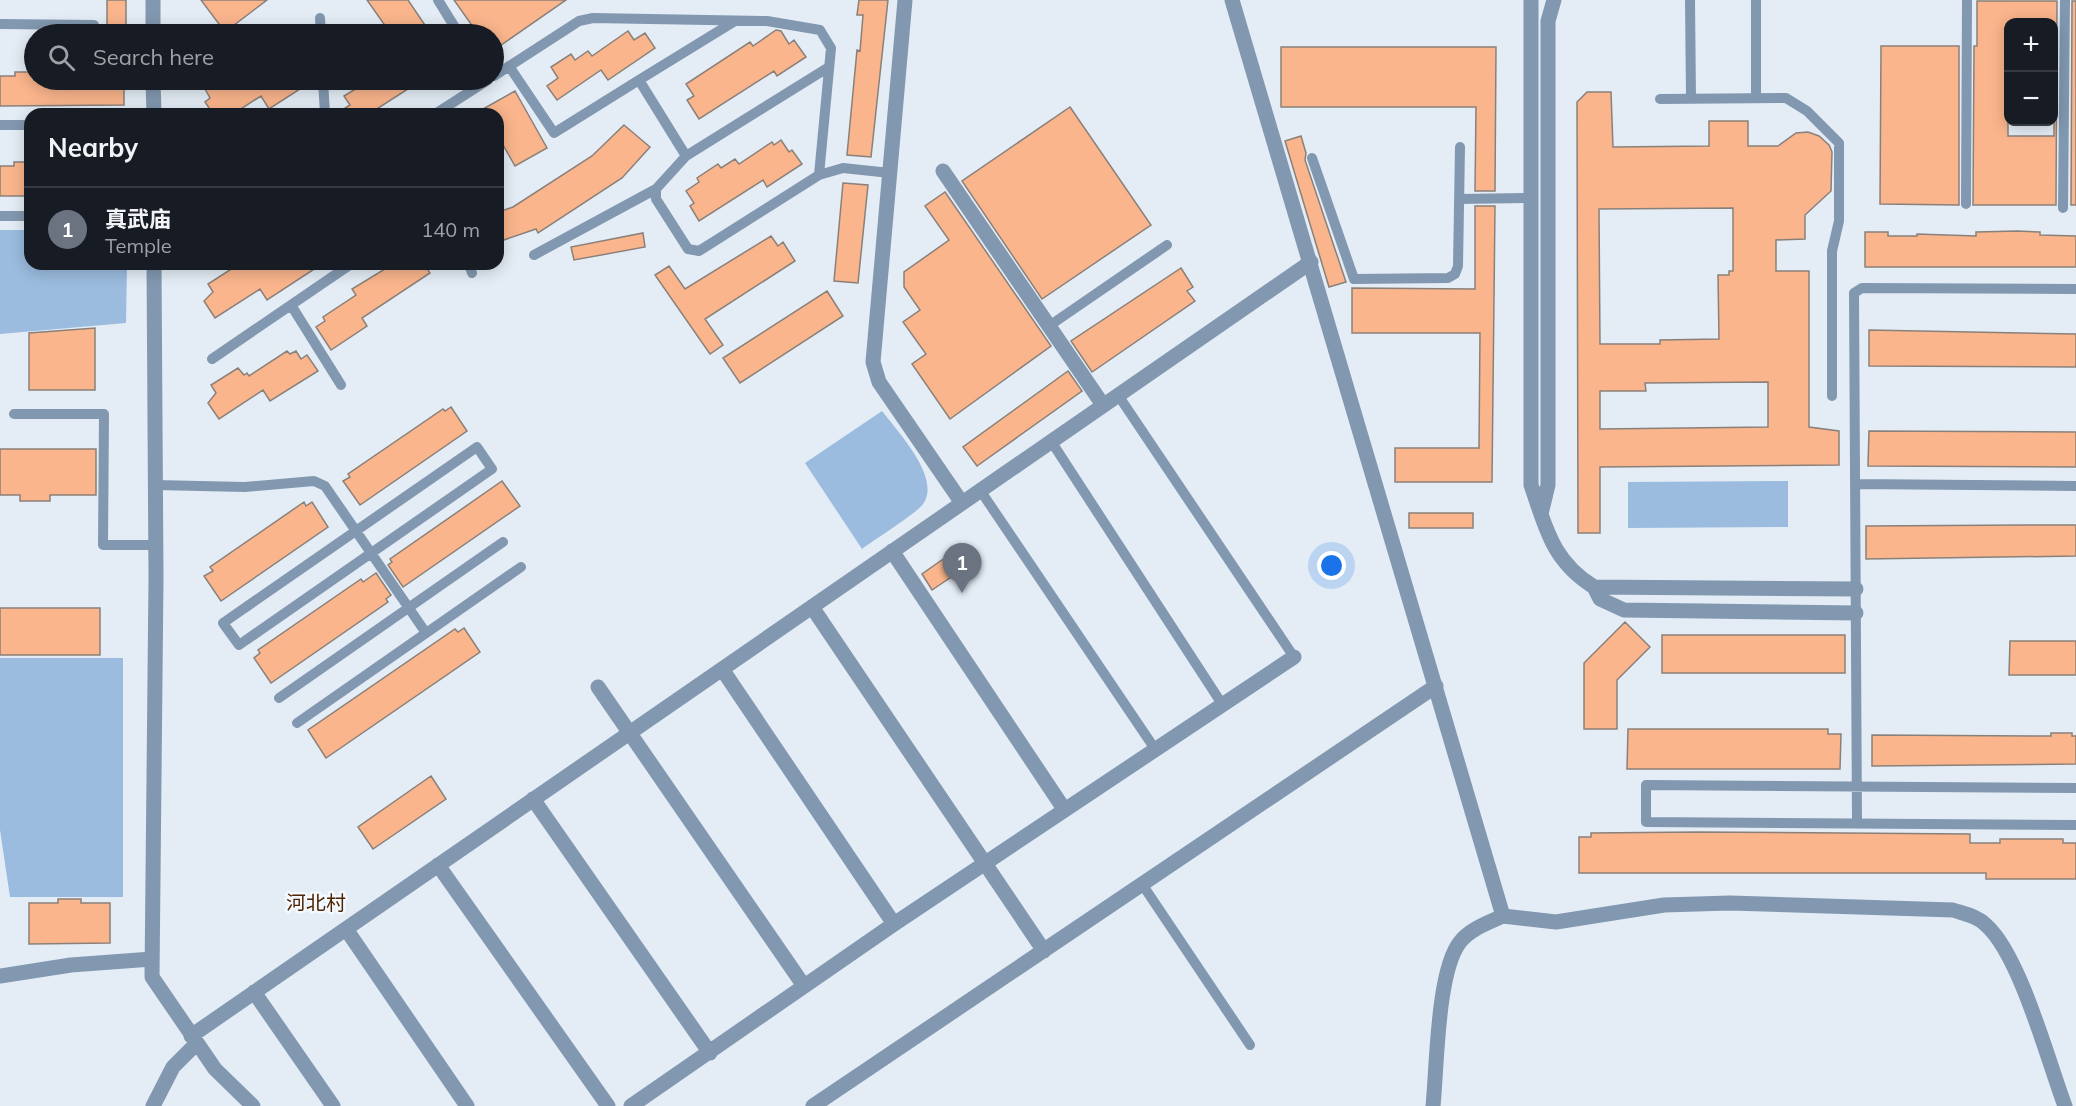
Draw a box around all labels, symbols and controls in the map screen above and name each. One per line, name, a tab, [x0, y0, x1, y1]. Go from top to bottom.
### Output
map controls	[2004, 18, 2058, 126]
button: +	[2004, 18, 2058, 72]
search box	[24, 24, 504, 90]
icon: search	[45, 41, 78, 74]
text: Search here	[93, 43, 214, 71]
button: −	[2004, 72, 2058, 126]
text: Nearby	[48, 131, 138, 164]
text: 真武庙	[105, 205, 171, 233]
text: 1	[62, 217, 74, 242]
text: 140 m	[421, 217, 480, 242]
text: Temple	[105, 233, 172, 258]
pin: 1	[942, 544, 982, 593]
your location	[1317, 551, 1346, 580]
district label: 河北村	[286, 890, 346, 915]

